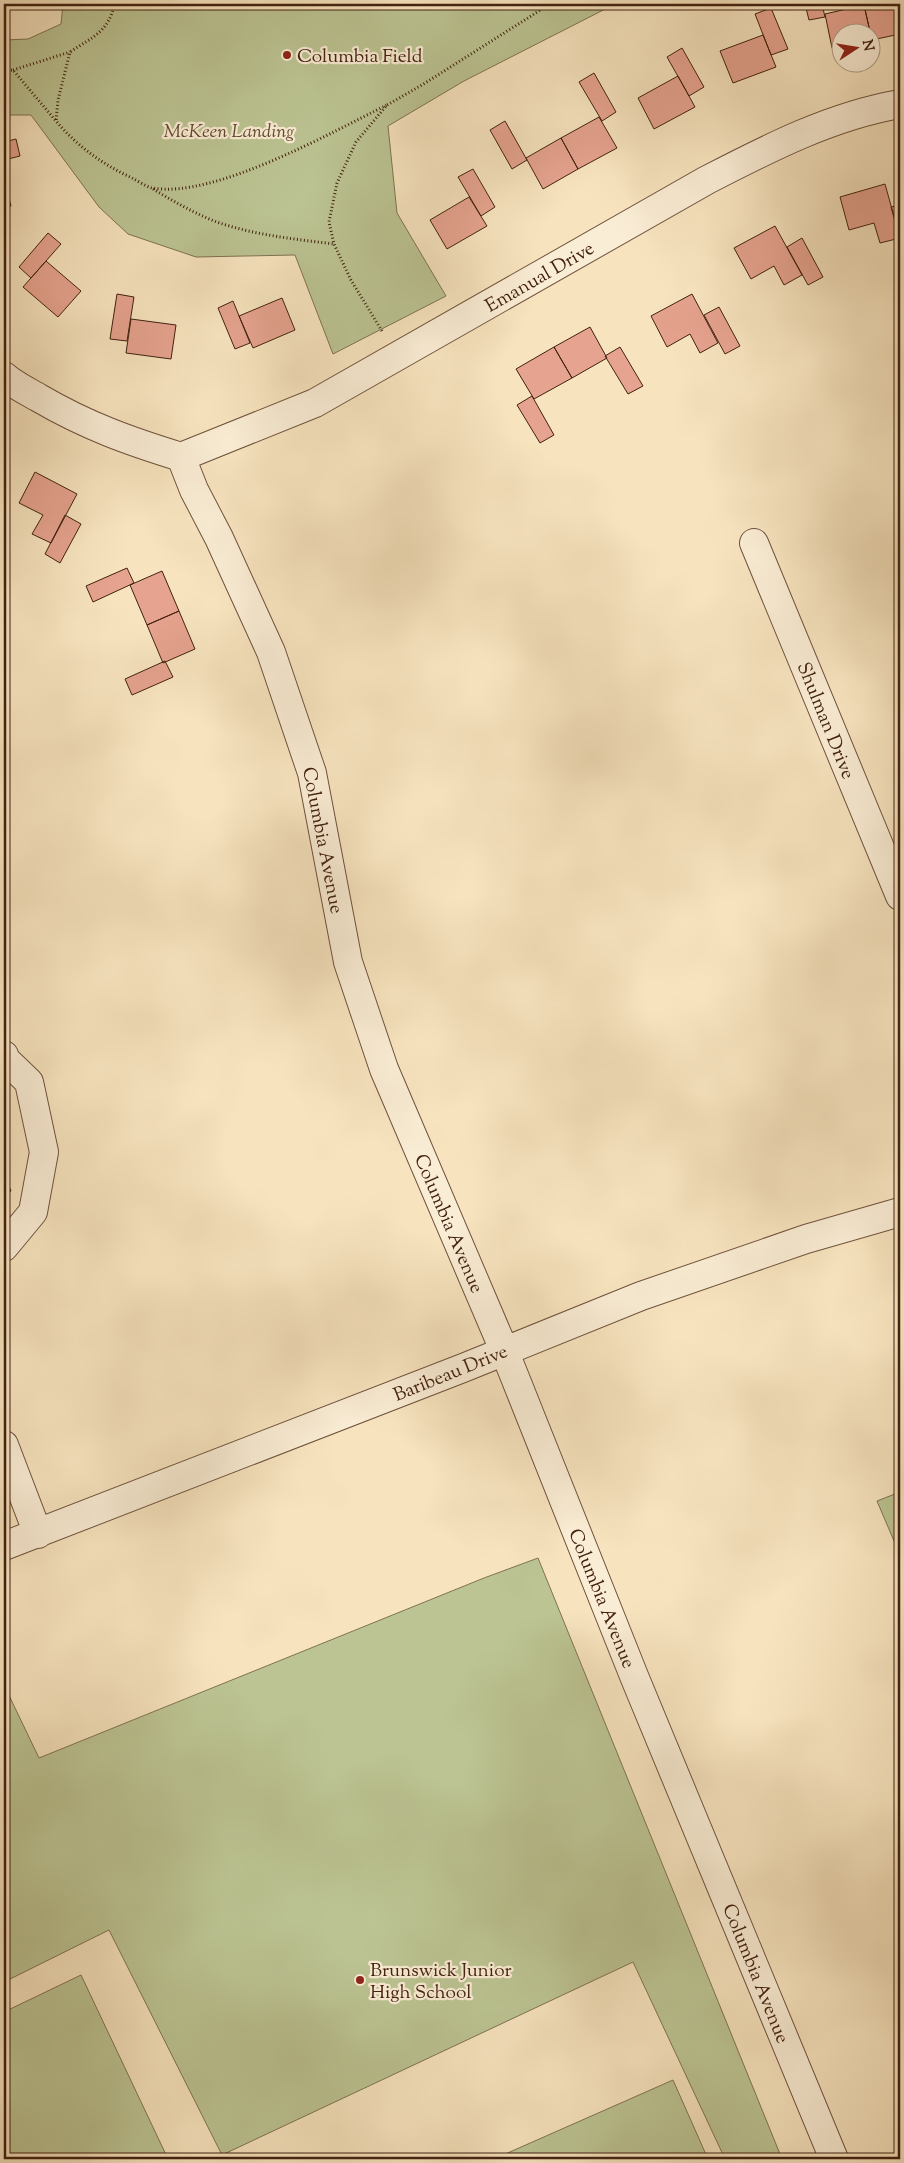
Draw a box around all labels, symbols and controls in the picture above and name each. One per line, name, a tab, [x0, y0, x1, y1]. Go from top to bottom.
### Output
north arrow	[832, 22, 882, 72]
text: N	[856, 38, 878, 53]
place label: Columbia Field	[297, 44, 423, 71]
marker: Columbia Field	[281, 49, 293, 61]
park label: McKeen Landing	[164, 119, 294, 146]
street label: Emanual Drive	[481, 236, 600, 320]
street label: Shulman Drive	[789, 658, 860, 784]
street label: Columbia Avenue	[294, 765, 349, 916]
street label: Columbia Avenue	[406, 1150, 489, 1298]
street label: Baribeau Drive	[390, 1339, 512, 1410]
street label: Columbia Avenue	[560, 1525, 641, 1673]
street label: Columbia Avenue	[714, 1900, 795, 2048]
place label: Brunswick Junior High School	[370, 1958, 512, 2007]
marker: Brunswick Junior High School	[354, 1974, 366, 1986]

